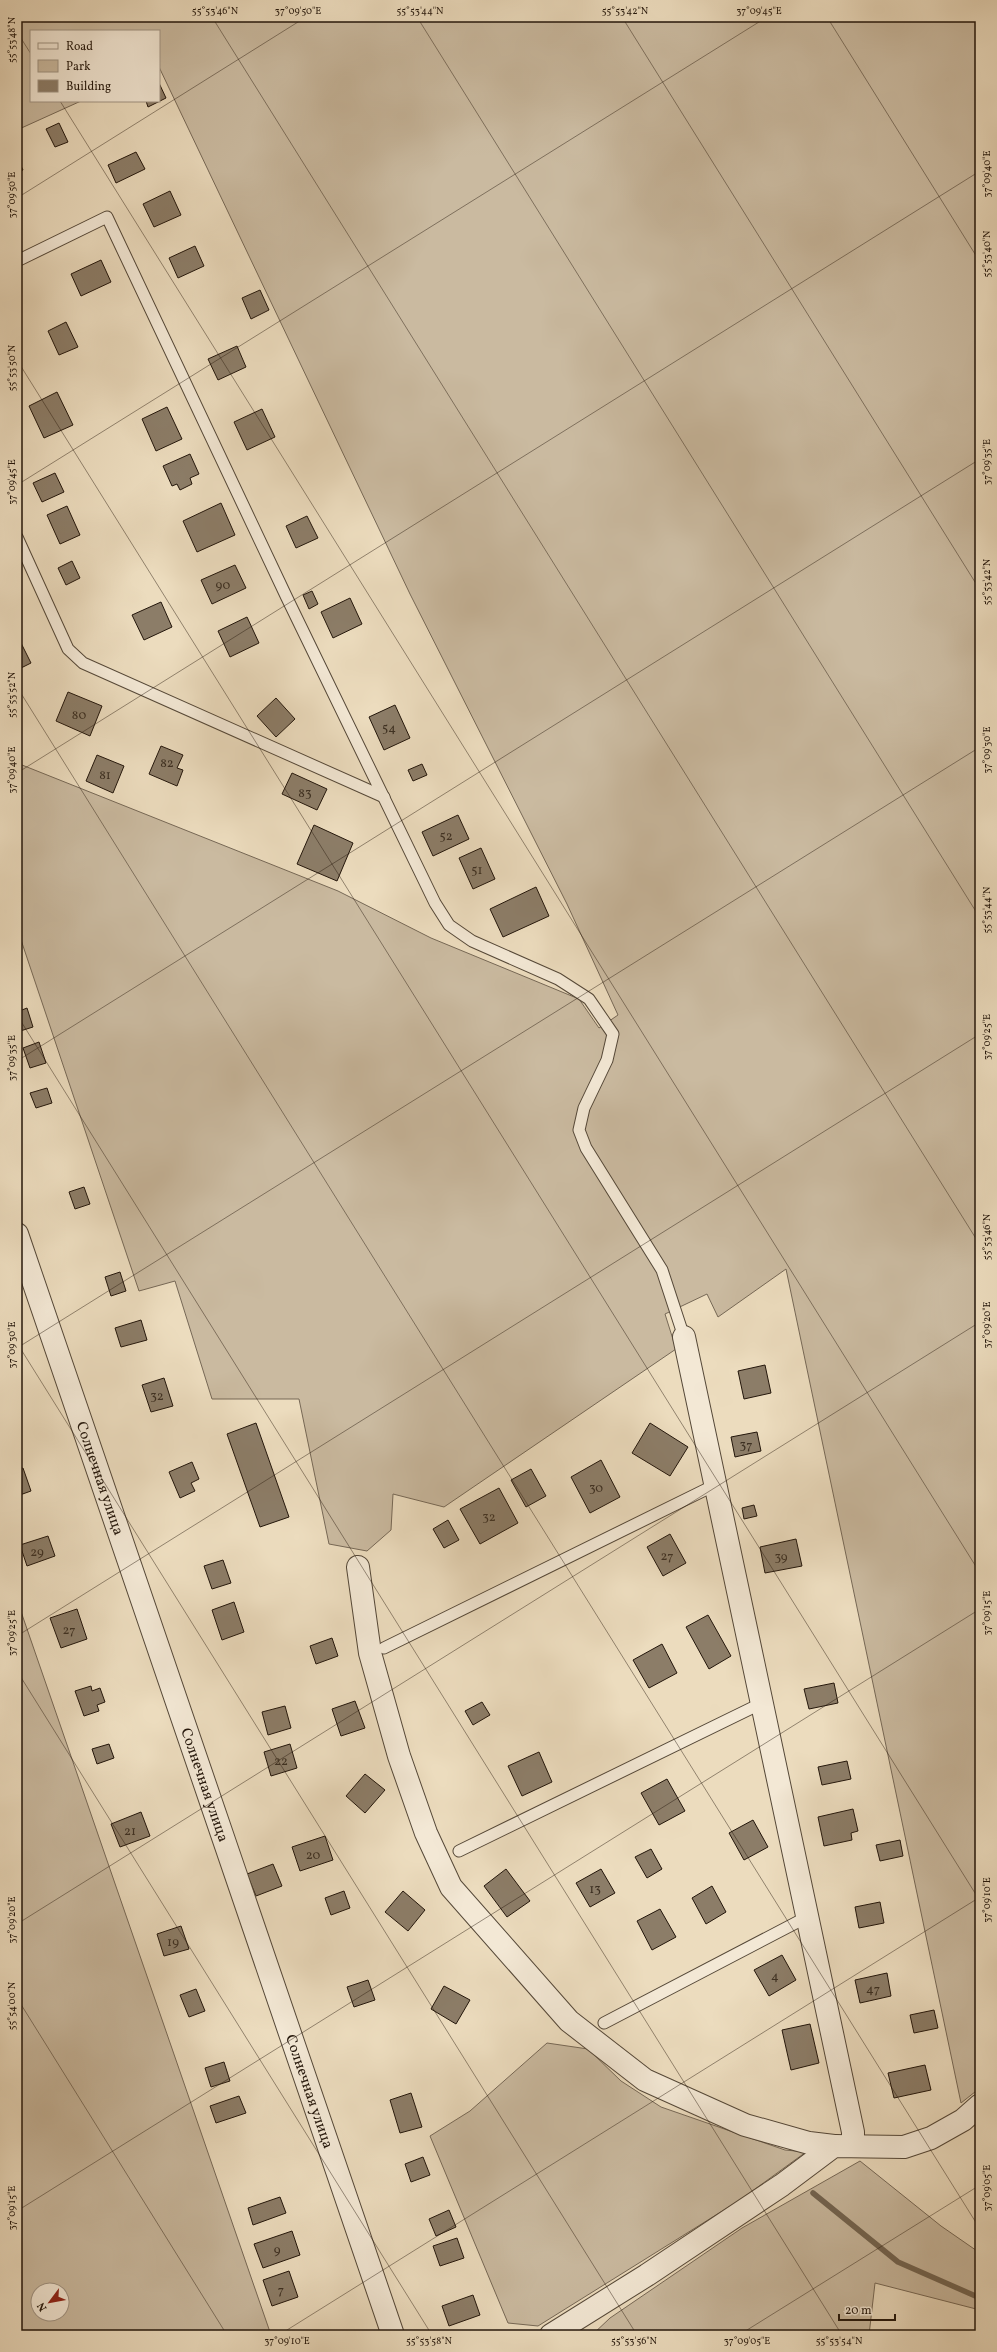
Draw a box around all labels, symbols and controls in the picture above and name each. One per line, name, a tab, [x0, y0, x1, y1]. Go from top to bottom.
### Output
text: 55°53'46"N	[192, 4, 239, 18]
text: 37°09'50"E	[275, 4, 321, 18]
text: 55°53'44"N	[397, 4, 444, 18]
text: 55°53'42"N	[602, 4, 649, 18]
text: 37°09'45"E	[736, 4, 782, 18]
text: 55°53'48"N	[5, 16, 19, 63]
legend	[30, 30, 160, 102]
text: Road	[66, 39, 93, 55]
text: Park	[66, 59, 91, 75]
text: Building	[66, 79, 111, 95]
text: 37°09'40"E	[980, 151, 994, 197]
text: 37°09'50"E	[5, 172, 19, 218]
text: 55°53'40"N	[980, 230, 994, 277]
text: 55°53'50"N	[5, 344, 19, 391]
text: 37°09'35"E	[980, 439, 994, 485]
text: 37°09'45"E	[5, 459, 19, 505]
text: 55°53'42"N	[980, 558, 994, 605]
house number: 90	[216, 577, 231, 595]
text: 55°53'52"N	[5, 671, 19, 718]
house number: 80	[72, 707, 86, 725]
house number: 54	[382, 720, 396, 738]
text: 37°09'30"E	[980, 727, 994, 773]
text: 37°09'40"E	[5, 747, 19, 793]
house number: 82	[160, 755, 174, 773]
house number: 81	[99, 767, 111, 785]
house number: 83	[298, 785, 312, 803]
house number: 52	[439, 828, 453, 846]
house number: 51	[471, 862, 483, 880]
text: 55°53'44"N	[980, 886, 994, 933]
text: 37°09'25"E	[980, 1014, 994, 1060]
text: 37°09'35"E	[5, 1035, 19, 1081]
text: 55°53'46"N	[980, 1213, 994, 1260]
text: 37°09'20"E	[980, 1301, 994, 1349]
text: 37°09'30"E	[5, 1322, 19, 1368]
house number: 32	[150, 1388, 164, 1406]
street label: Солнечная улица	[70, 1419, 128, 1538]
house number: 37	[740, 1437, 752, 1455]
house number: 30	[589, 1480, 603, 1498]
house number: 32	[482, 1509, 496, 1527]
house number: 29	[30, 1544, 44, 1562]
house number: 27	[661, 1548, 673, 1566]
house number: 39	[774, 1549, 788, 1567]
text: 37°09'15"E	[980, 1591, 994, 1635]
text: 37°09'25"E	[5, 1610, 19, 1656]
house number: 27	[63, 1622, 75, 1640]
street label: Солнечная улица	[174, 1725, 233, 1845]
house number: 22	[274, 1753, 288, 1771]
house number: 21	[124, 1823, 136, 1841]
house number: 20	[306, 1847, 321, 1865]
text: 37°09'10"E	[980, 1877, 994, 1923]
house number: 13	[589, 1881, 601, 1899]
text: 37°09'20"E	[5, 1896, 19, 1944]
house number: 19	[167, 1934, 179, 1952]
house number: 4	[771, 1968, 779, 1986]
text: 55°54'00"N	[5, 1981, 19, 2030]
house number: 47	[866, 1981, 880, 1999]
street label: Солнечная улица	[279, 2032, 338, 2152]
text: 37°09'05"E	[980, 2165, 994, 2211]
text: 37°09'15"E	[5, 2186, 19, 2230]
house number: 9	[274, 2242, 281, 2260]
north arrow	[30, 2282, 70, 2322]
house number: 7	[278, 2282, 284, 2300]
scale bar	[839, 2296, 895, 2322]
text: N	[34, 2299, 51, 2314]
text: 20 m	[845, 2303, 872, 2319]
text: 37°09'10"E	[264, 2334, 310, 2348]
text: 55°53'58"N	[406, 2334, 453, 2348]
text: 55°53'56"N	[611, 2334, 658, 2348]
text: 37°09'05"E	[724, 2334, 770, 2348]
text: 55°53'54"N	[816, 2334, 863, 2348]

